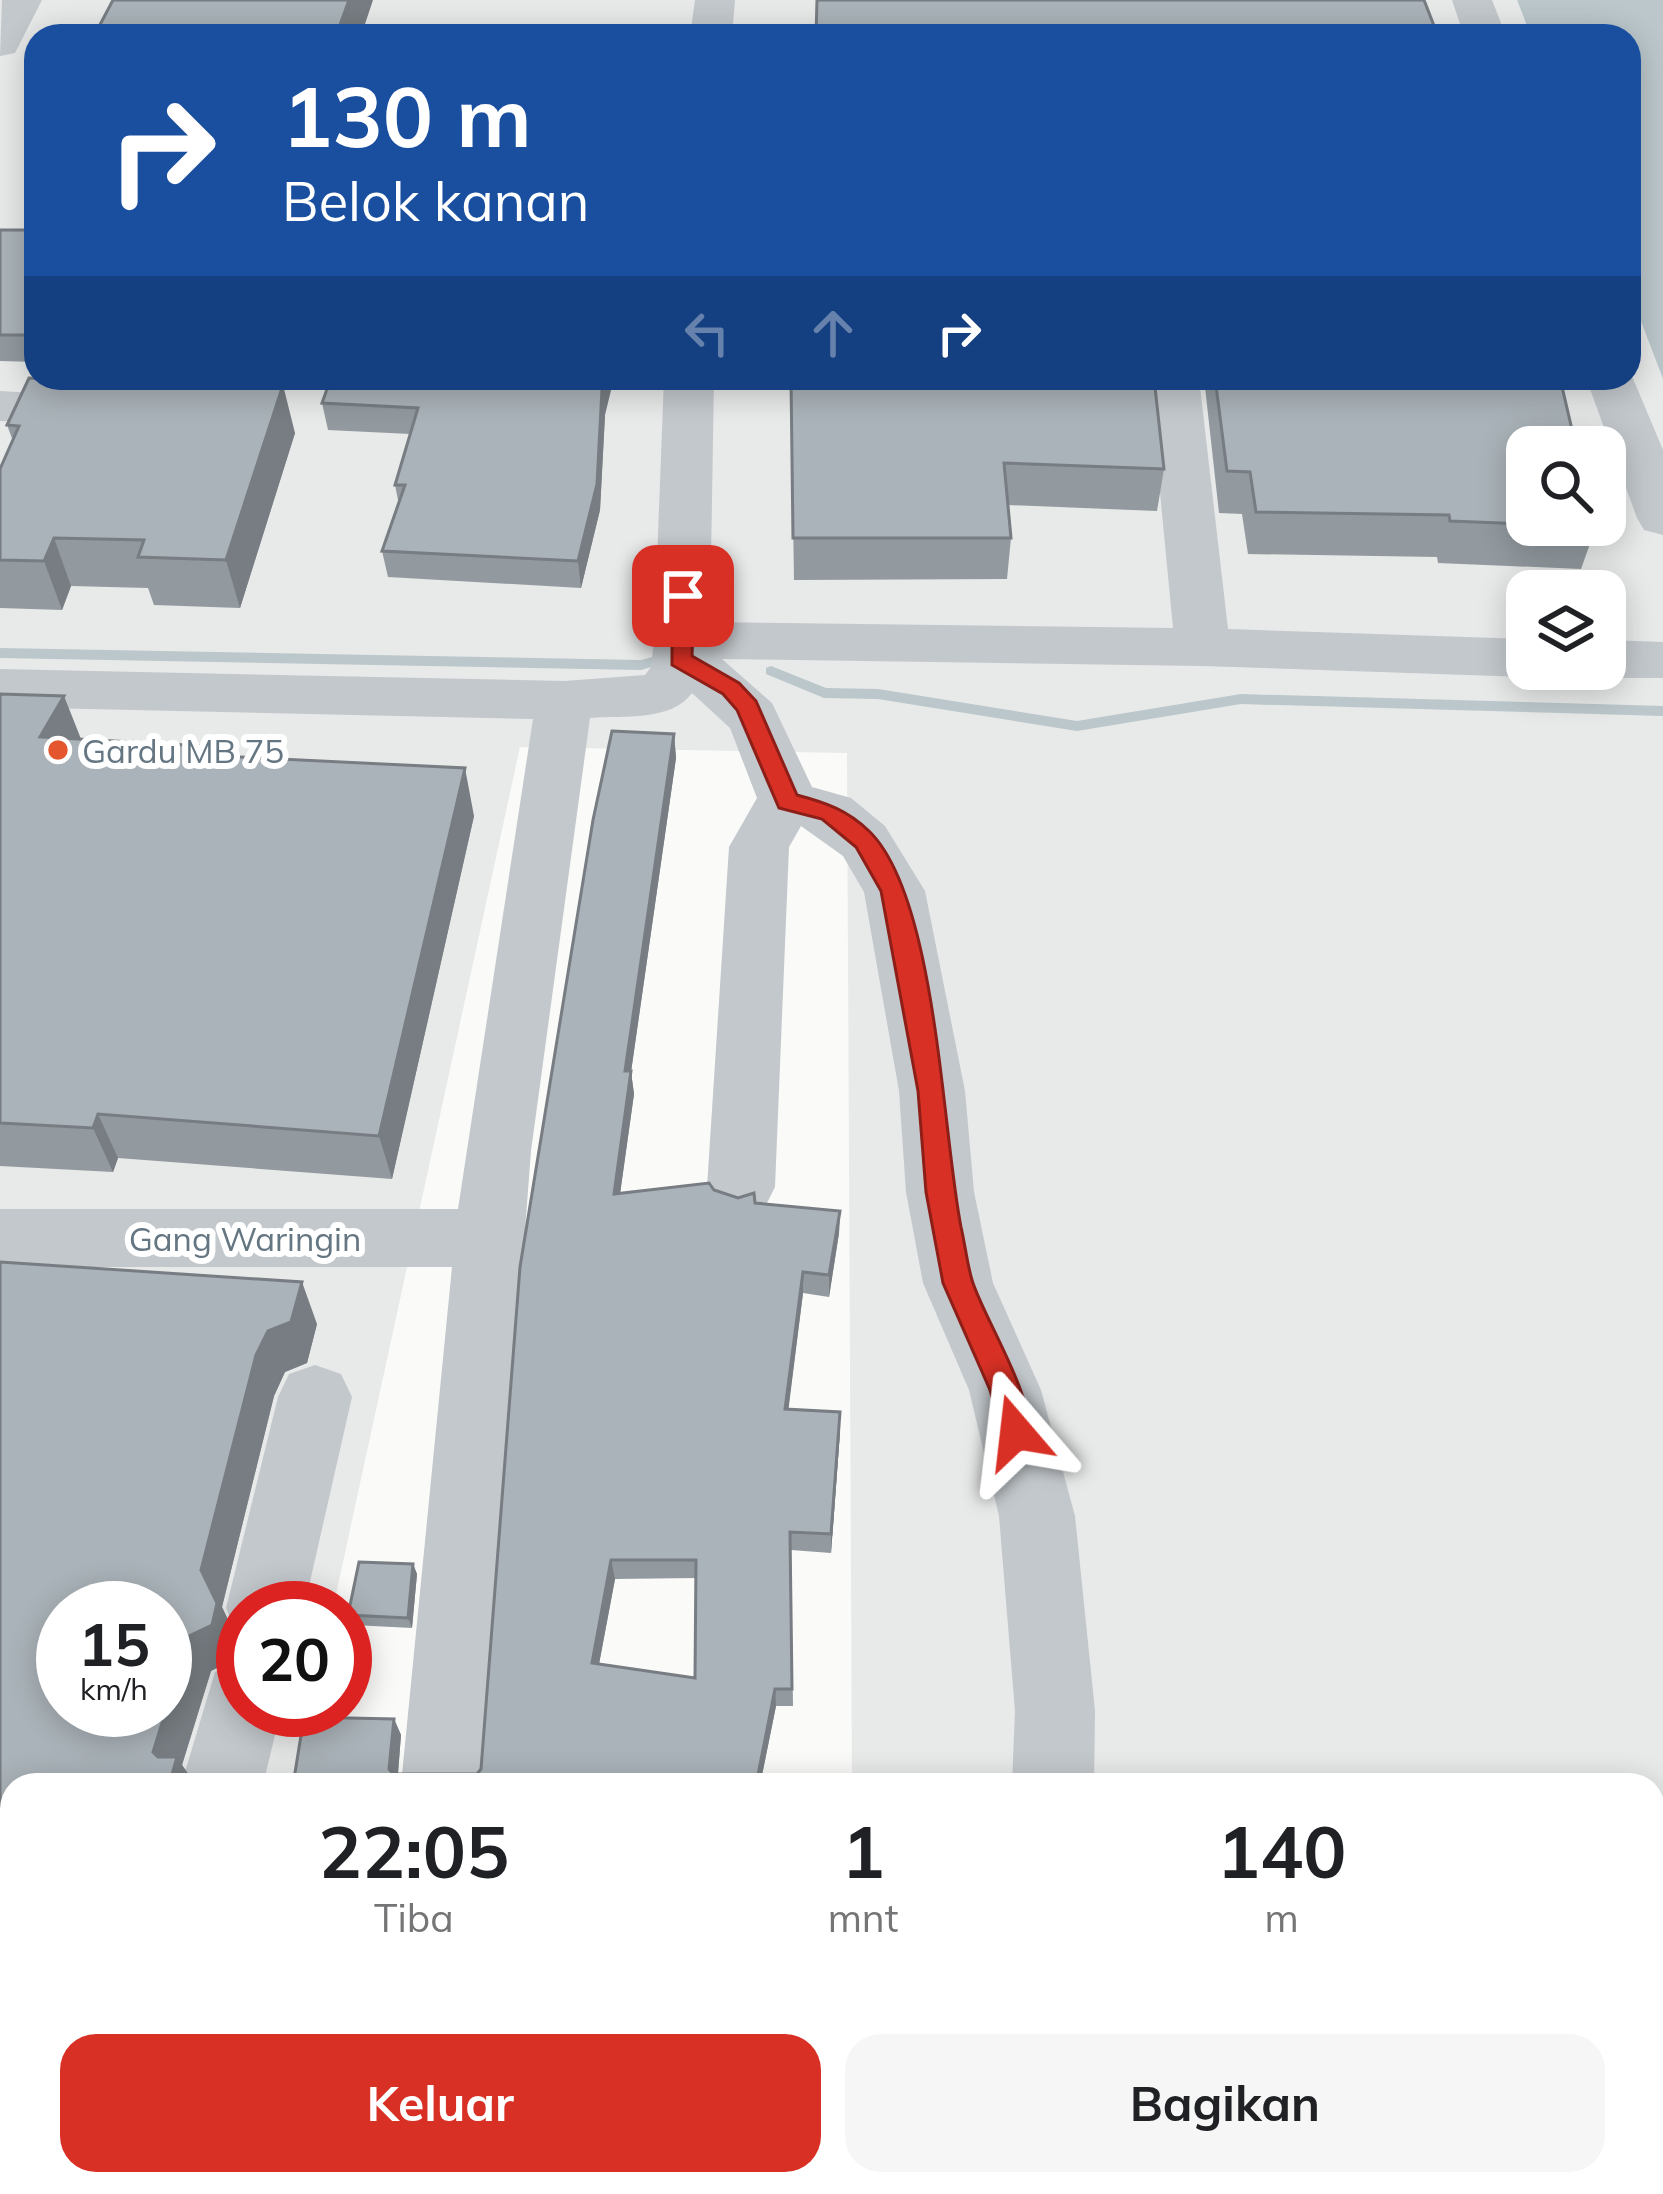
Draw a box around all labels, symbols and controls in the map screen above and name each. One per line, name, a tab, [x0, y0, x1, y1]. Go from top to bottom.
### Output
text: 130 m	[282, 63, 532, 168]
icon: right	[84, 72, 240, 228]
text: Belok kanan	[282, 167, 589, 235]
icon: left	[674, 300, 740, 366]
icon: ahead	[800, 300, 866, 366]
icon: right	[926, 300, 992, 366]
map controls	[1506, 426, 1626, 690]
button: search	[1506, 426, 1626, 546]
pin	[632, 545, 734, 647]
icon: arrive	[650, 563, 716, 629]
button: layers	[1506, 570, 1626, 690]
place label: Gardu MB 75	[82, 730, 284, 771]
marker: Gardu MB 75	[45, 737, 71, 763]
street label: Gang Waringin	[129, 1218, 361, 1259]
position arrow	[953, 1369, 1079, 1495]
speed limit sign: 20	[216, 1581, 372, 1737]
text: 15	[78, 1606, 150, 1681]
text: km/h	[80, 1670, 148, 1708]
text: 22:05	[318, 1806, 509, 1896]
text: 1	[841, 1806, 885, 1896]
text: 140	[1217, 1806, 1346, 1896]
text: Tiba	[374, 1893, 454, 1942]
text: mnt	[828, 1893, 898, 1942]
text: m	[1265, 1893, 1299, 1942]
button: Keluar	[60, 2034, 821, 2172]
button: Bagikan	[845, 2034, 1605, 2172]

